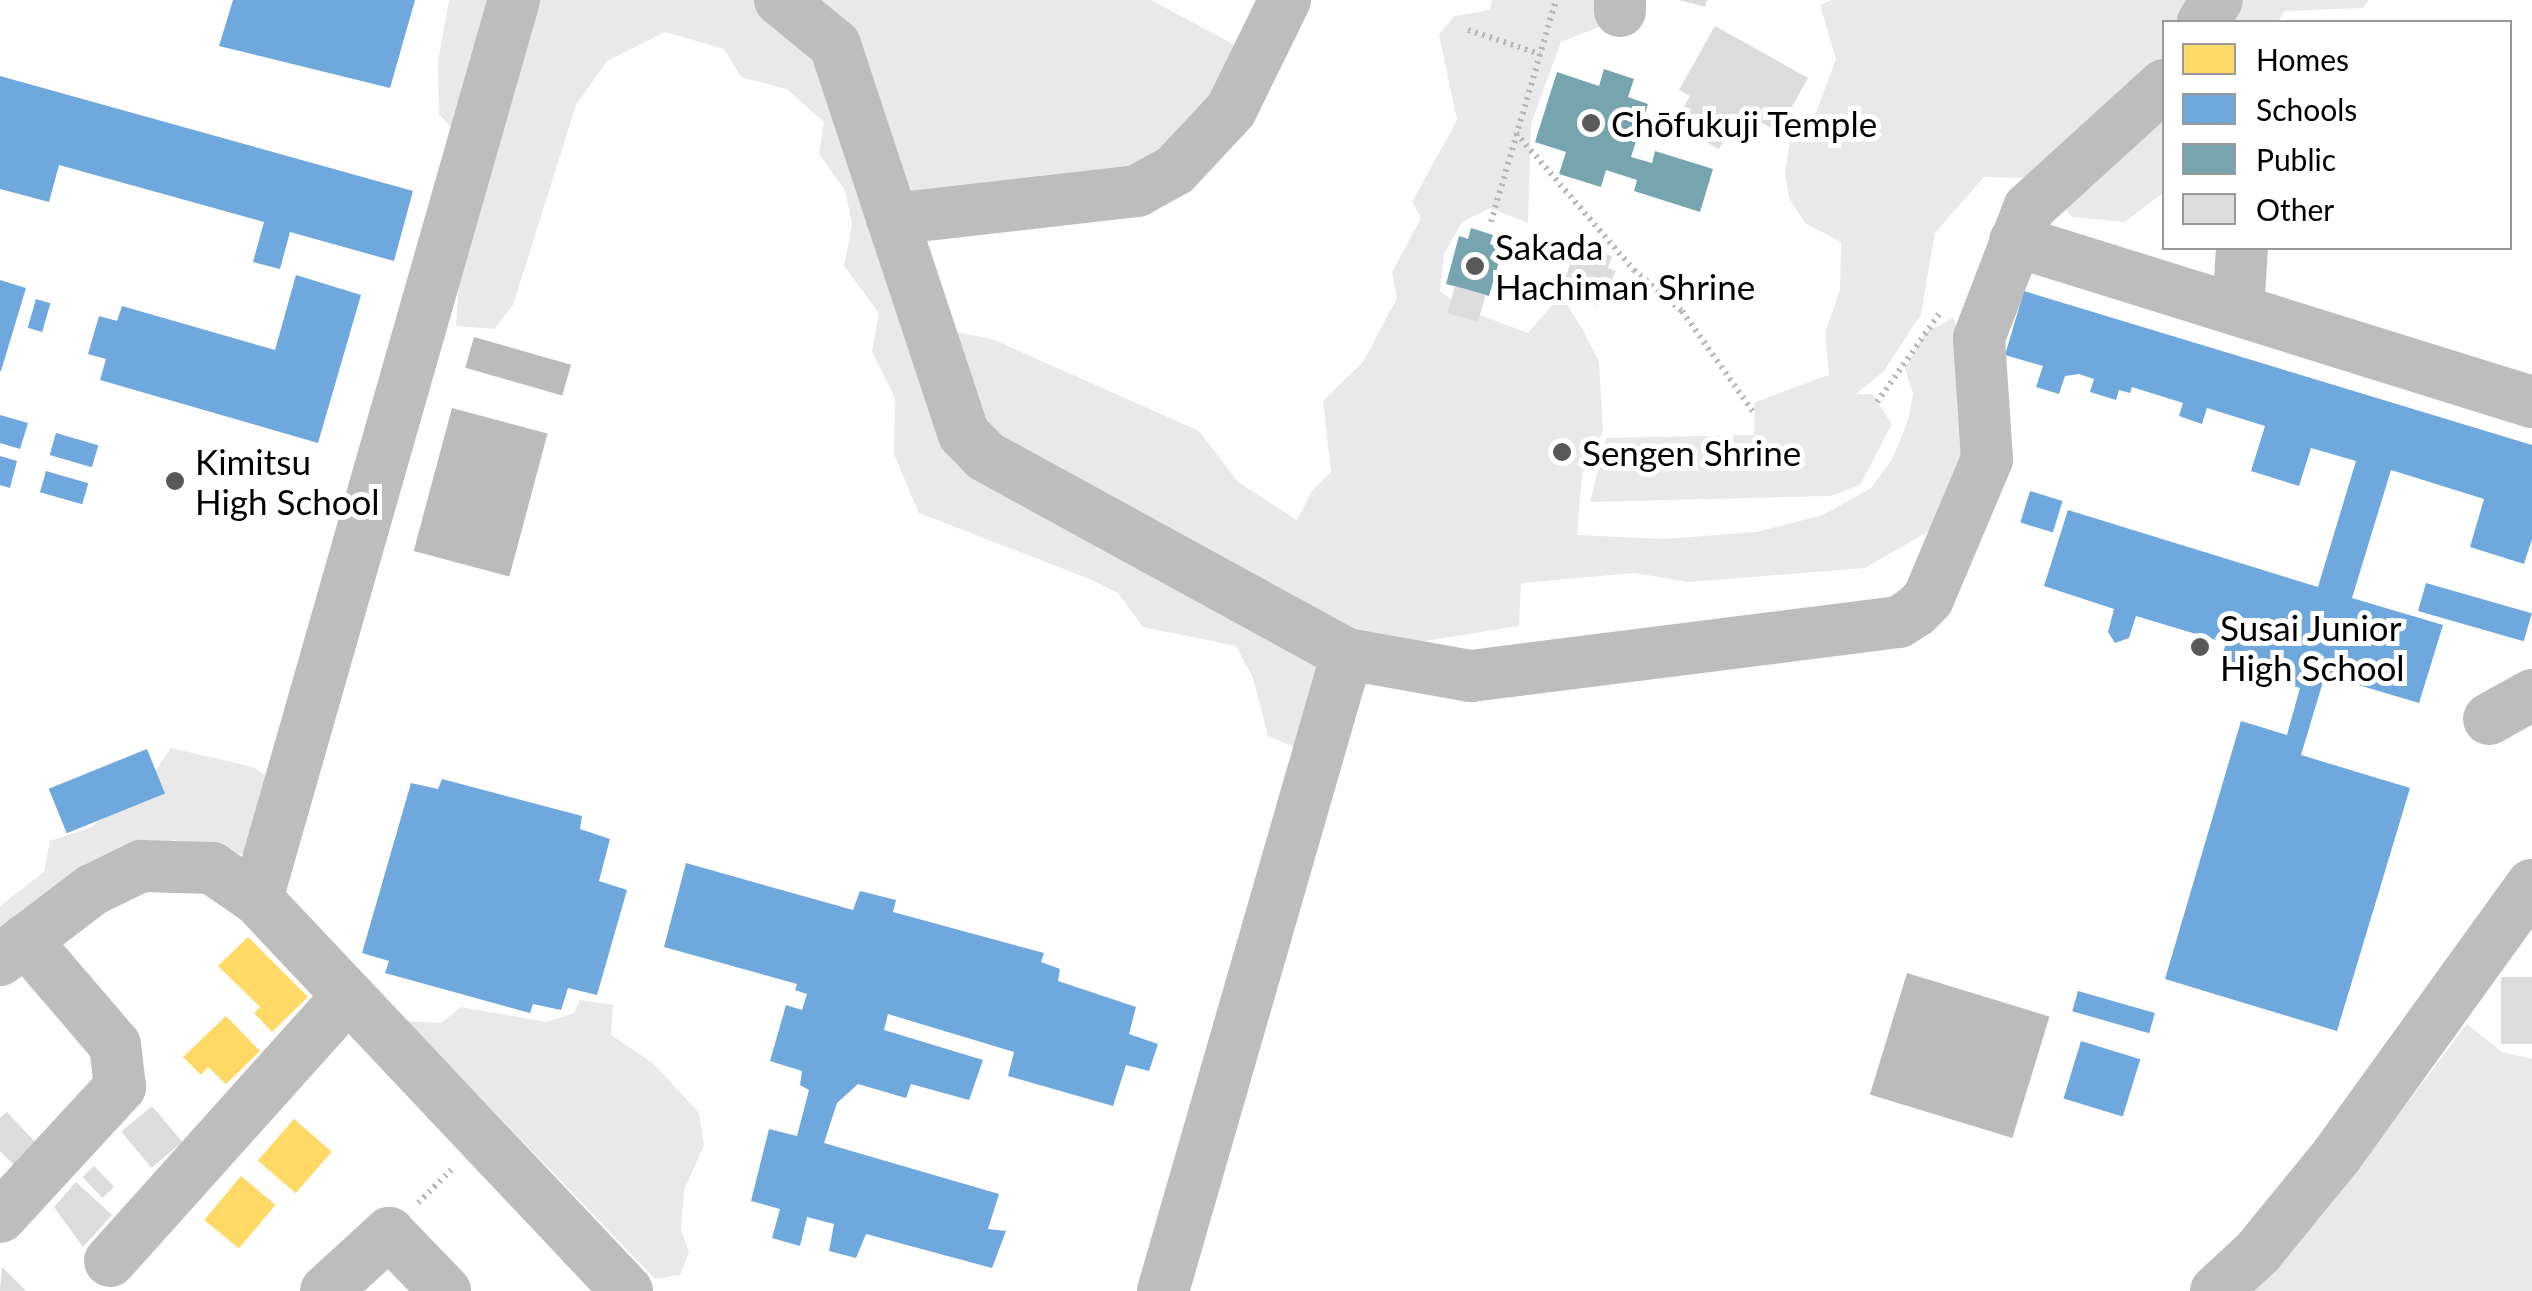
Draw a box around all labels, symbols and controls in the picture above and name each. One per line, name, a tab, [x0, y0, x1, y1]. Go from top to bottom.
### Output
legend	[2162, 20, 2512, 250]
text: Homes	[2256, 41, 2349, 77]
text: Schools	[2256, 91, 2357, 127]
place label: Chōfukuji Temple	[1611, 102, 1878, 144]
marker: Chōfukuji Temple	[1580, 112, 1602, 134]
text: Public	[2256, 141, 2336, 177]
text: Other	[2256, 191, 2334, 227]
place label: Sakada Hachiman Shrine	[1495, 225, 1755, 307]
marker: Sakada Hachiman Shrine	[1464, 255, 1486, 277]
place label: Sengen Shrine	[1582, 431, 1801, 473]
place label: Kimitsu High School	[195, 440, 380, 522]
marker: Sengen Shrine	[1551, 441, 1573, 463]
marker: Kimitsu High School	[164, 470, 186, 492]
place label: Susai Junior High School	[2220, 606, 2405, 688]
marker: Susai Junior High School	[2189, 636, 2211, 658]

